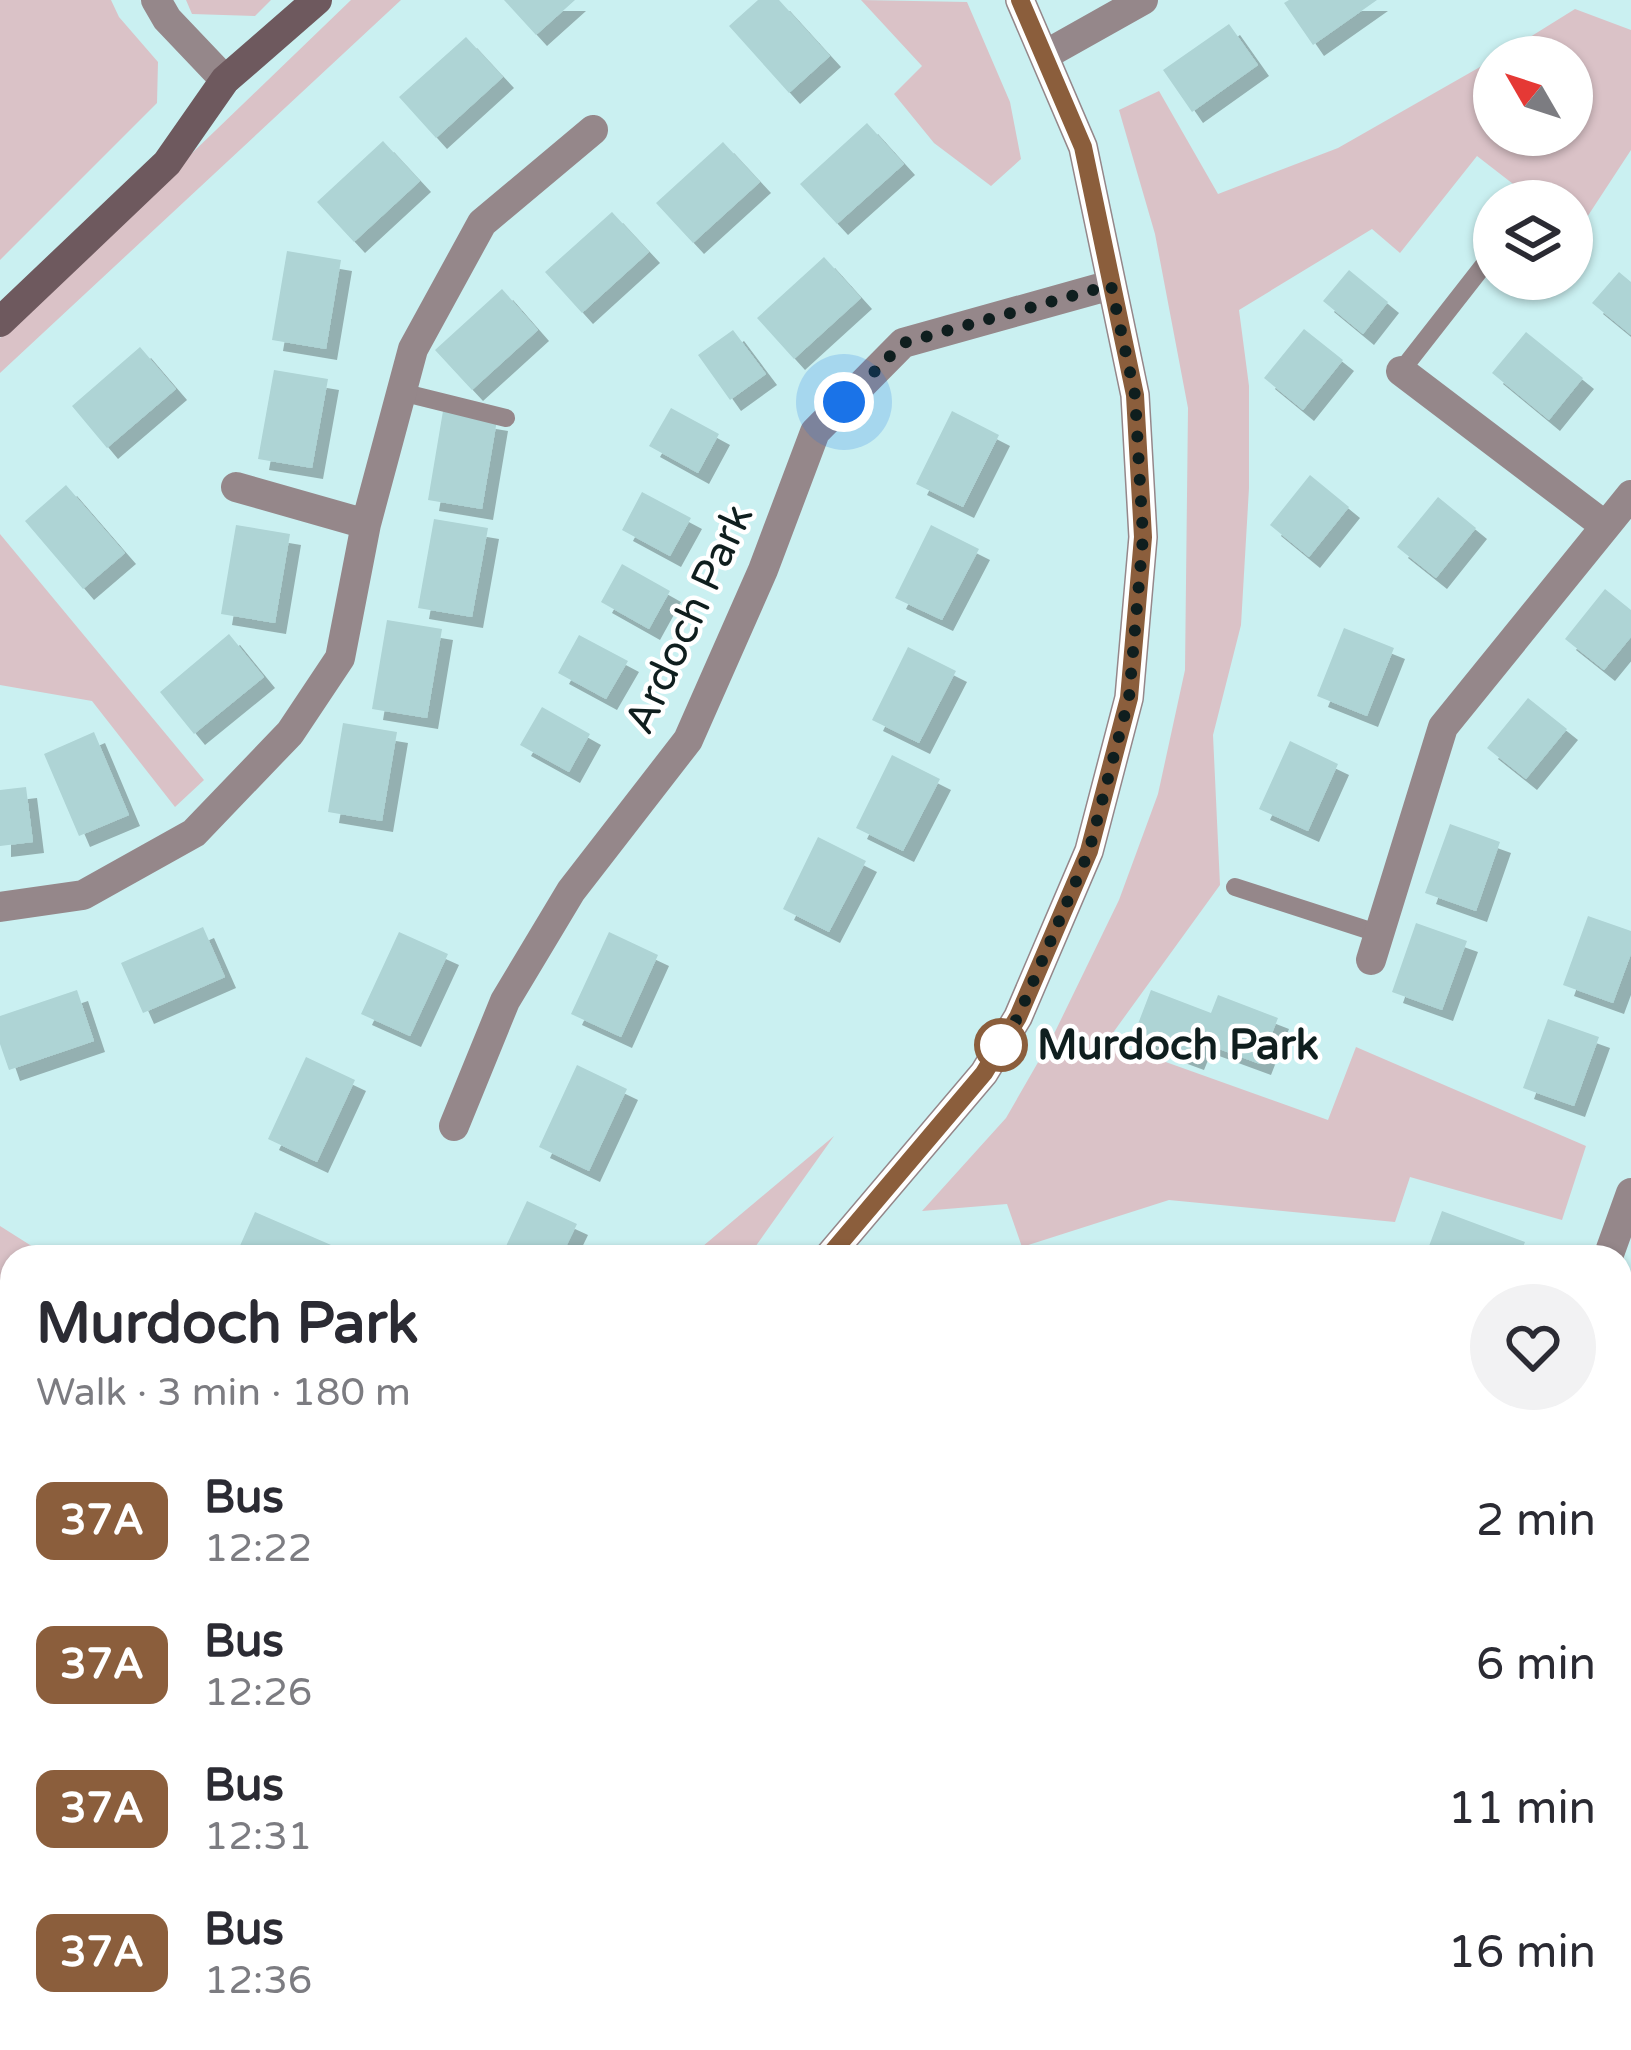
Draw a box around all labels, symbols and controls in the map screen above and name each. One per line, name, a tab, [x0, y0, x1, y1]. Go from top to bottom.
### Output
north arrow	[1473, 36, 1593, 156]
map controls	[1473, 36, 1593, 300]
button: layers	[1473, 180, 1593, 300]
your location	[814, 372, 874, 432]
street label: Ardoch Park	[614, 496, 764, 742]
marker: Murdoch Park	[976, 1020, 1026, 1070]
place label: Murdoch Park	[1037, 1020, 1319, 1071]
button: heart	[1470, 1284, 1596, 1410]
text: Murdoch Park	[36, 1290, 418, 1358]
text: Walk · 3 min · 180 m	[36, 1369, 411, 1416]
text: Bus	[204, 1471, 284, 1525]
text: 2 min	[1476, 1494, 1596, 1548]
text: 37A	[60, 1495, 144, 1546]
text: 12:22	[204, 1525, 312, 1572]
text: Bus	[204, 1615, 284, 1669]
text: 6 min	[1476, 1638, 1596, 1692]
text: 37A	[60, 1639, 144, 1690]
text: 12:26	[204, 1669, 312, 1716]
text: Bus	[204, 1759, 284, 1813]
text: 11 min	[1448, 1782, 1596, 1836]
text: 37A	[60, 1783, 144, 1834]
text: 12:31	[204, 1813, 312, 1860]
text: Bus	[204, 1903, 284, 1957]
text: 16 min	[1448, 1926, 1596, 1980]
text: 37A	[60, 1927, 144, 1978]
text: 12:36	[204, 1957, 312, 2004]

